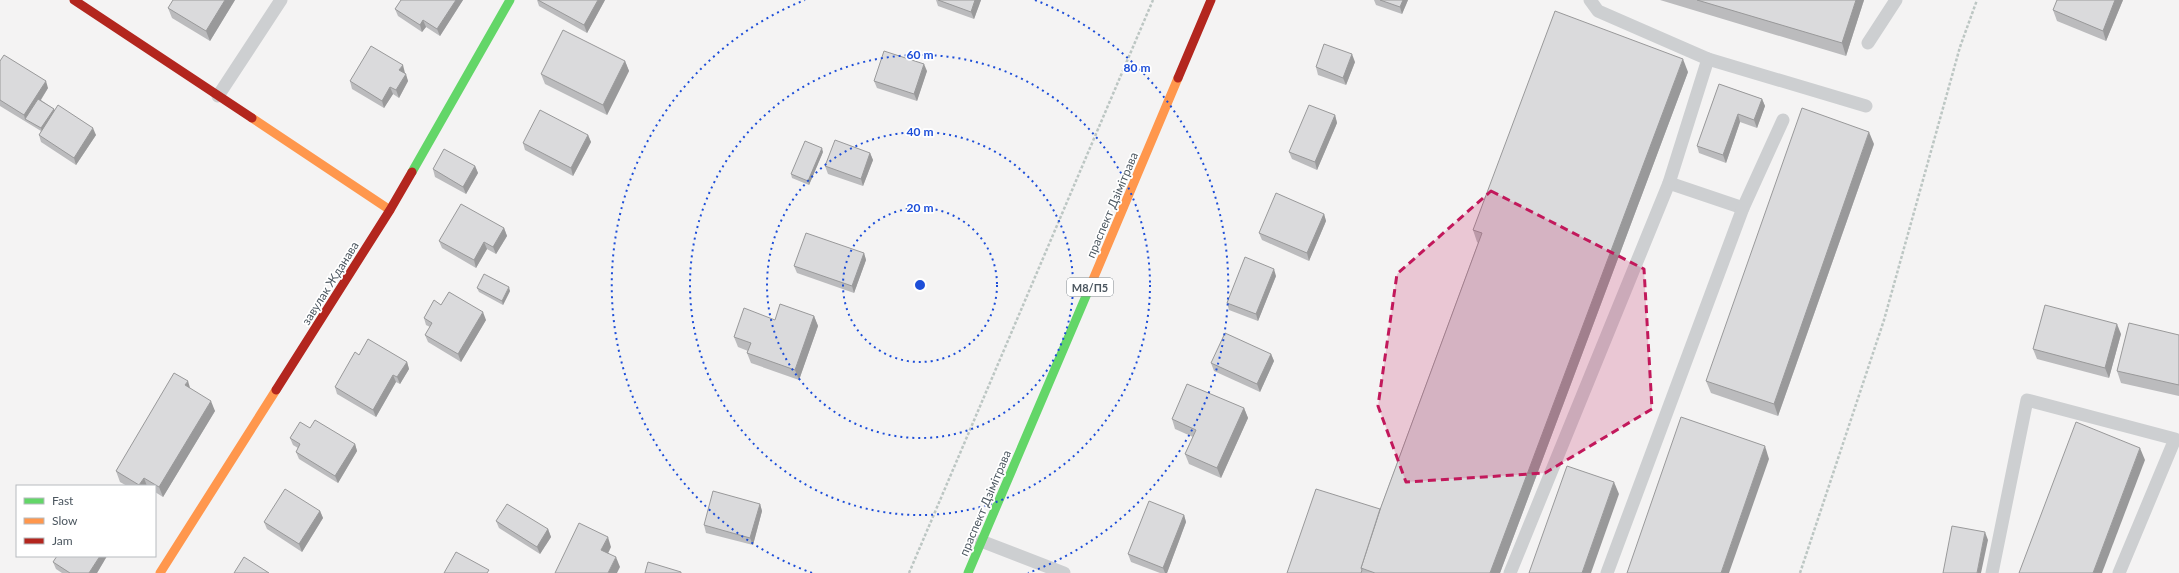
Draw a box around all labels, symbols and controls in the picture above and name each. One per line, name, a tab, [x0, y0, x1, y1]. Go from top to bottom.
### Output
text: 60 m	[907, 47, 933, 62]
text: 80 m	[1124, 60, 1150, 75]
text: 40 m	[907, 124, 933, 139]
street label: праспект Дзімітрава	[1083, 150, 1141, 260]
text: 20 m	[907, 200, 933, 215]
street label: завулак Жданава	[298, 238, 362, 328]
centre of rings	[913, 278, 927, 292]
road number: М8/П5	[1067, 278, 1113, 296]
street label: праспект Дзімітрава	[956, 448, 1014, 558]
legend	[16, 485, 156, 557]
text: Fast	[52, 493, 74, 508]
text: Slow	[52, 513, 78, 528]
text: Jam	[52, 533, 73, 548]

